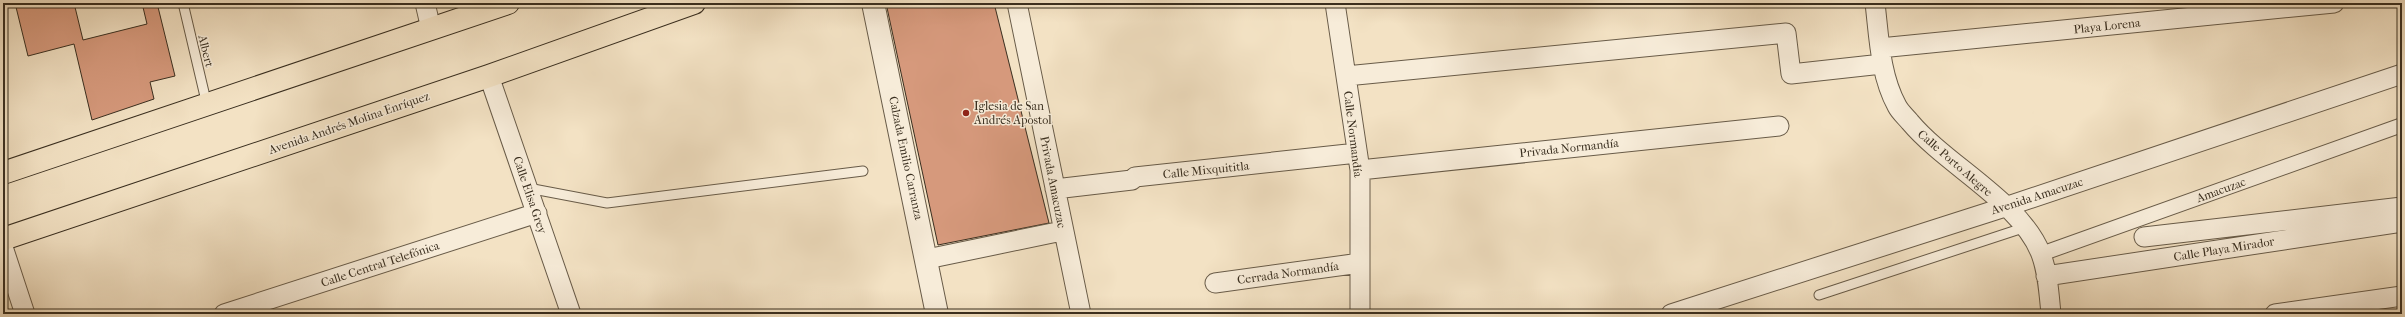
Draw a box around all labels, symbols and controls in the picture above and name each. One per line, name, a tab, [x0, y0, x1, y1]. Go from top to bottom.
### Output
street label: Playa Lorena	[2073, 15, 2142, 36]
street label: Albert	[195, 32, 217, 69]
street label: Avenida Andrés Molina Enríquez	[266, 89, 432, 158]
street label: Calle Normandía	[1341, 90, 1365, 178]
street label: Calzada Emilio Carranza	[886, 95, 926, 221]
place label: Iglesia de San Andrés Apostol	[973, 99, 1052, 127]
marker: Iglesia de San Andrés Apostol	[961, 108, 971, 118]
street label: Calle Porto Alegre	[1915, 127, 1995, 199]
street label: Privada Amacuzac	[1037, 135, 1069, 229]
street label: Privada Normandía	[1519, 136, 1620, 160]
street label: Calle Elisa Grey	[510, 154, 550, 236]
street label: Calle Mixquititla	[1162, 158, 1250, 181]
street label: Avenida Amacuzac	[1988, 175, 2085, 218]
street label: Amacuzac	[2193, 175, 2248, 206]
street label: Calle Playa Mirador	[2173, 234, 2276, 264]
street label: Calle Central Telefónica	[319, 238, 441, 290]
street label: Cerrada Normandía	[1236, 259, 1340, 287]

